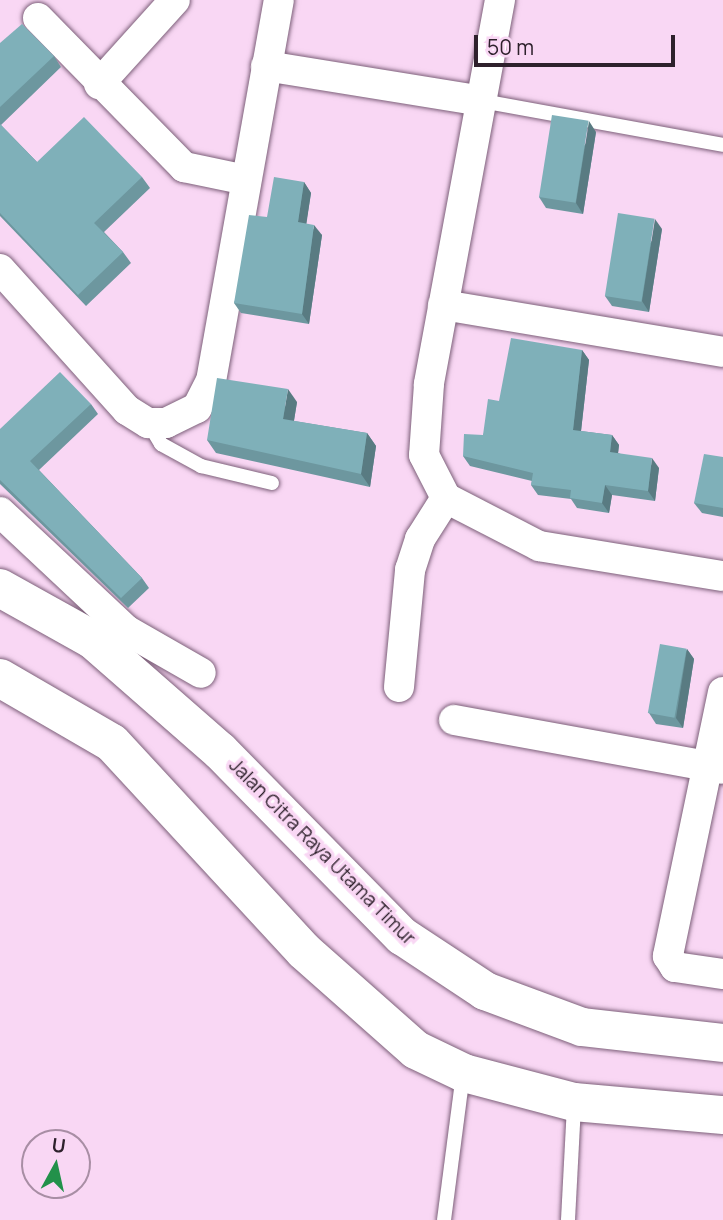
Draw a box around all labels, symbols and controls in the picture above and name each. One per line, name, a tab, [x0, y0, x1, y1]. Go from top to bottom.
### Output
scale bar	[478, 21, 679, 65]
text: 50 m	[487, 33, 534, 61]
street label: Jalan Citra Raya Utama Timur	[224, 754, 420, 950]
north arrow	[21, 1129, 91, 1199]
text: U	[50, 1131, 67, 1159]

